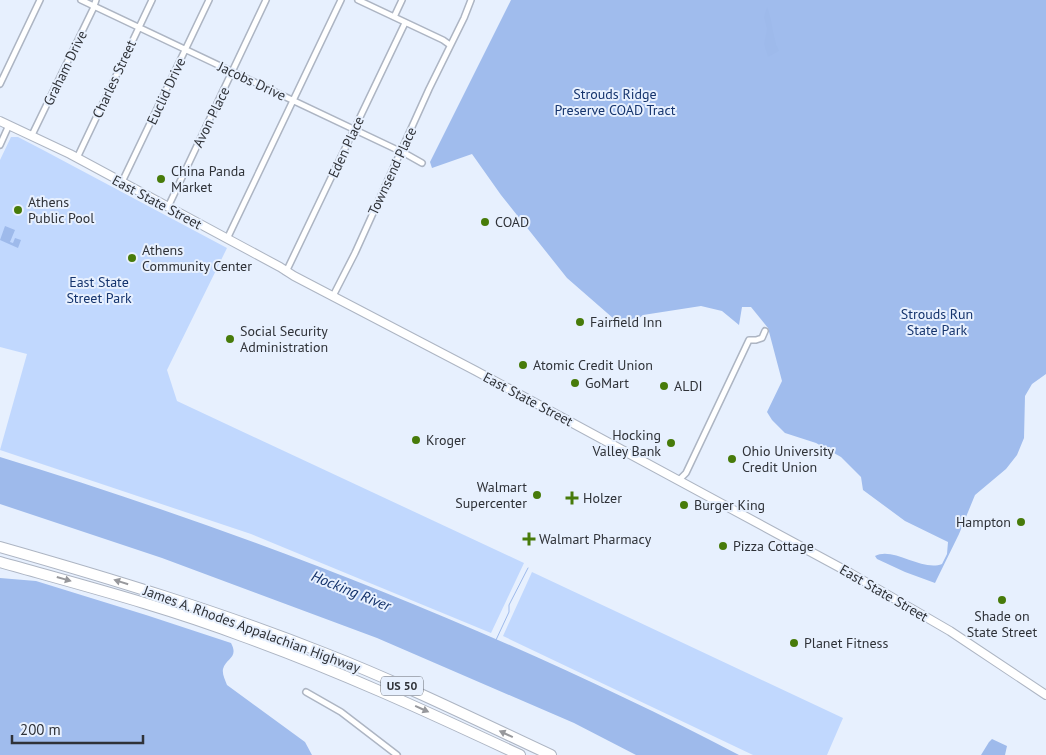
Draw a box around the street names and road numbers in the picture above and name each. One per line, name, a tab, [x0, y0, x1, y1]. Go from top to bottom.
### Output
street label: Graham Drive	[39, 27, 91, 109]
street label: Charles Street	[88, 37, 140, 121]
street label: Euclid Drive	[143, 55, 189, 127]
street label: Jacobs Drive	[214, 57, 289, 105]
street label: Avon Place	[189, 84, 233, 150]
street label: Eden Place	[324, 114, 368, 180]
street label: Townsend Place	[364, 124, 420, 218]
street label: East State Street	[109, 171, 205, 233]
street label: East State Street	[480, 368, 576, 430]
street label: East State Street	[837, 560, 932, 626]
street label: James A. Rhodes Appalachian Highway	[140, 581, 363, 677]
road number: US 50	[381, 676, 423, 696]

